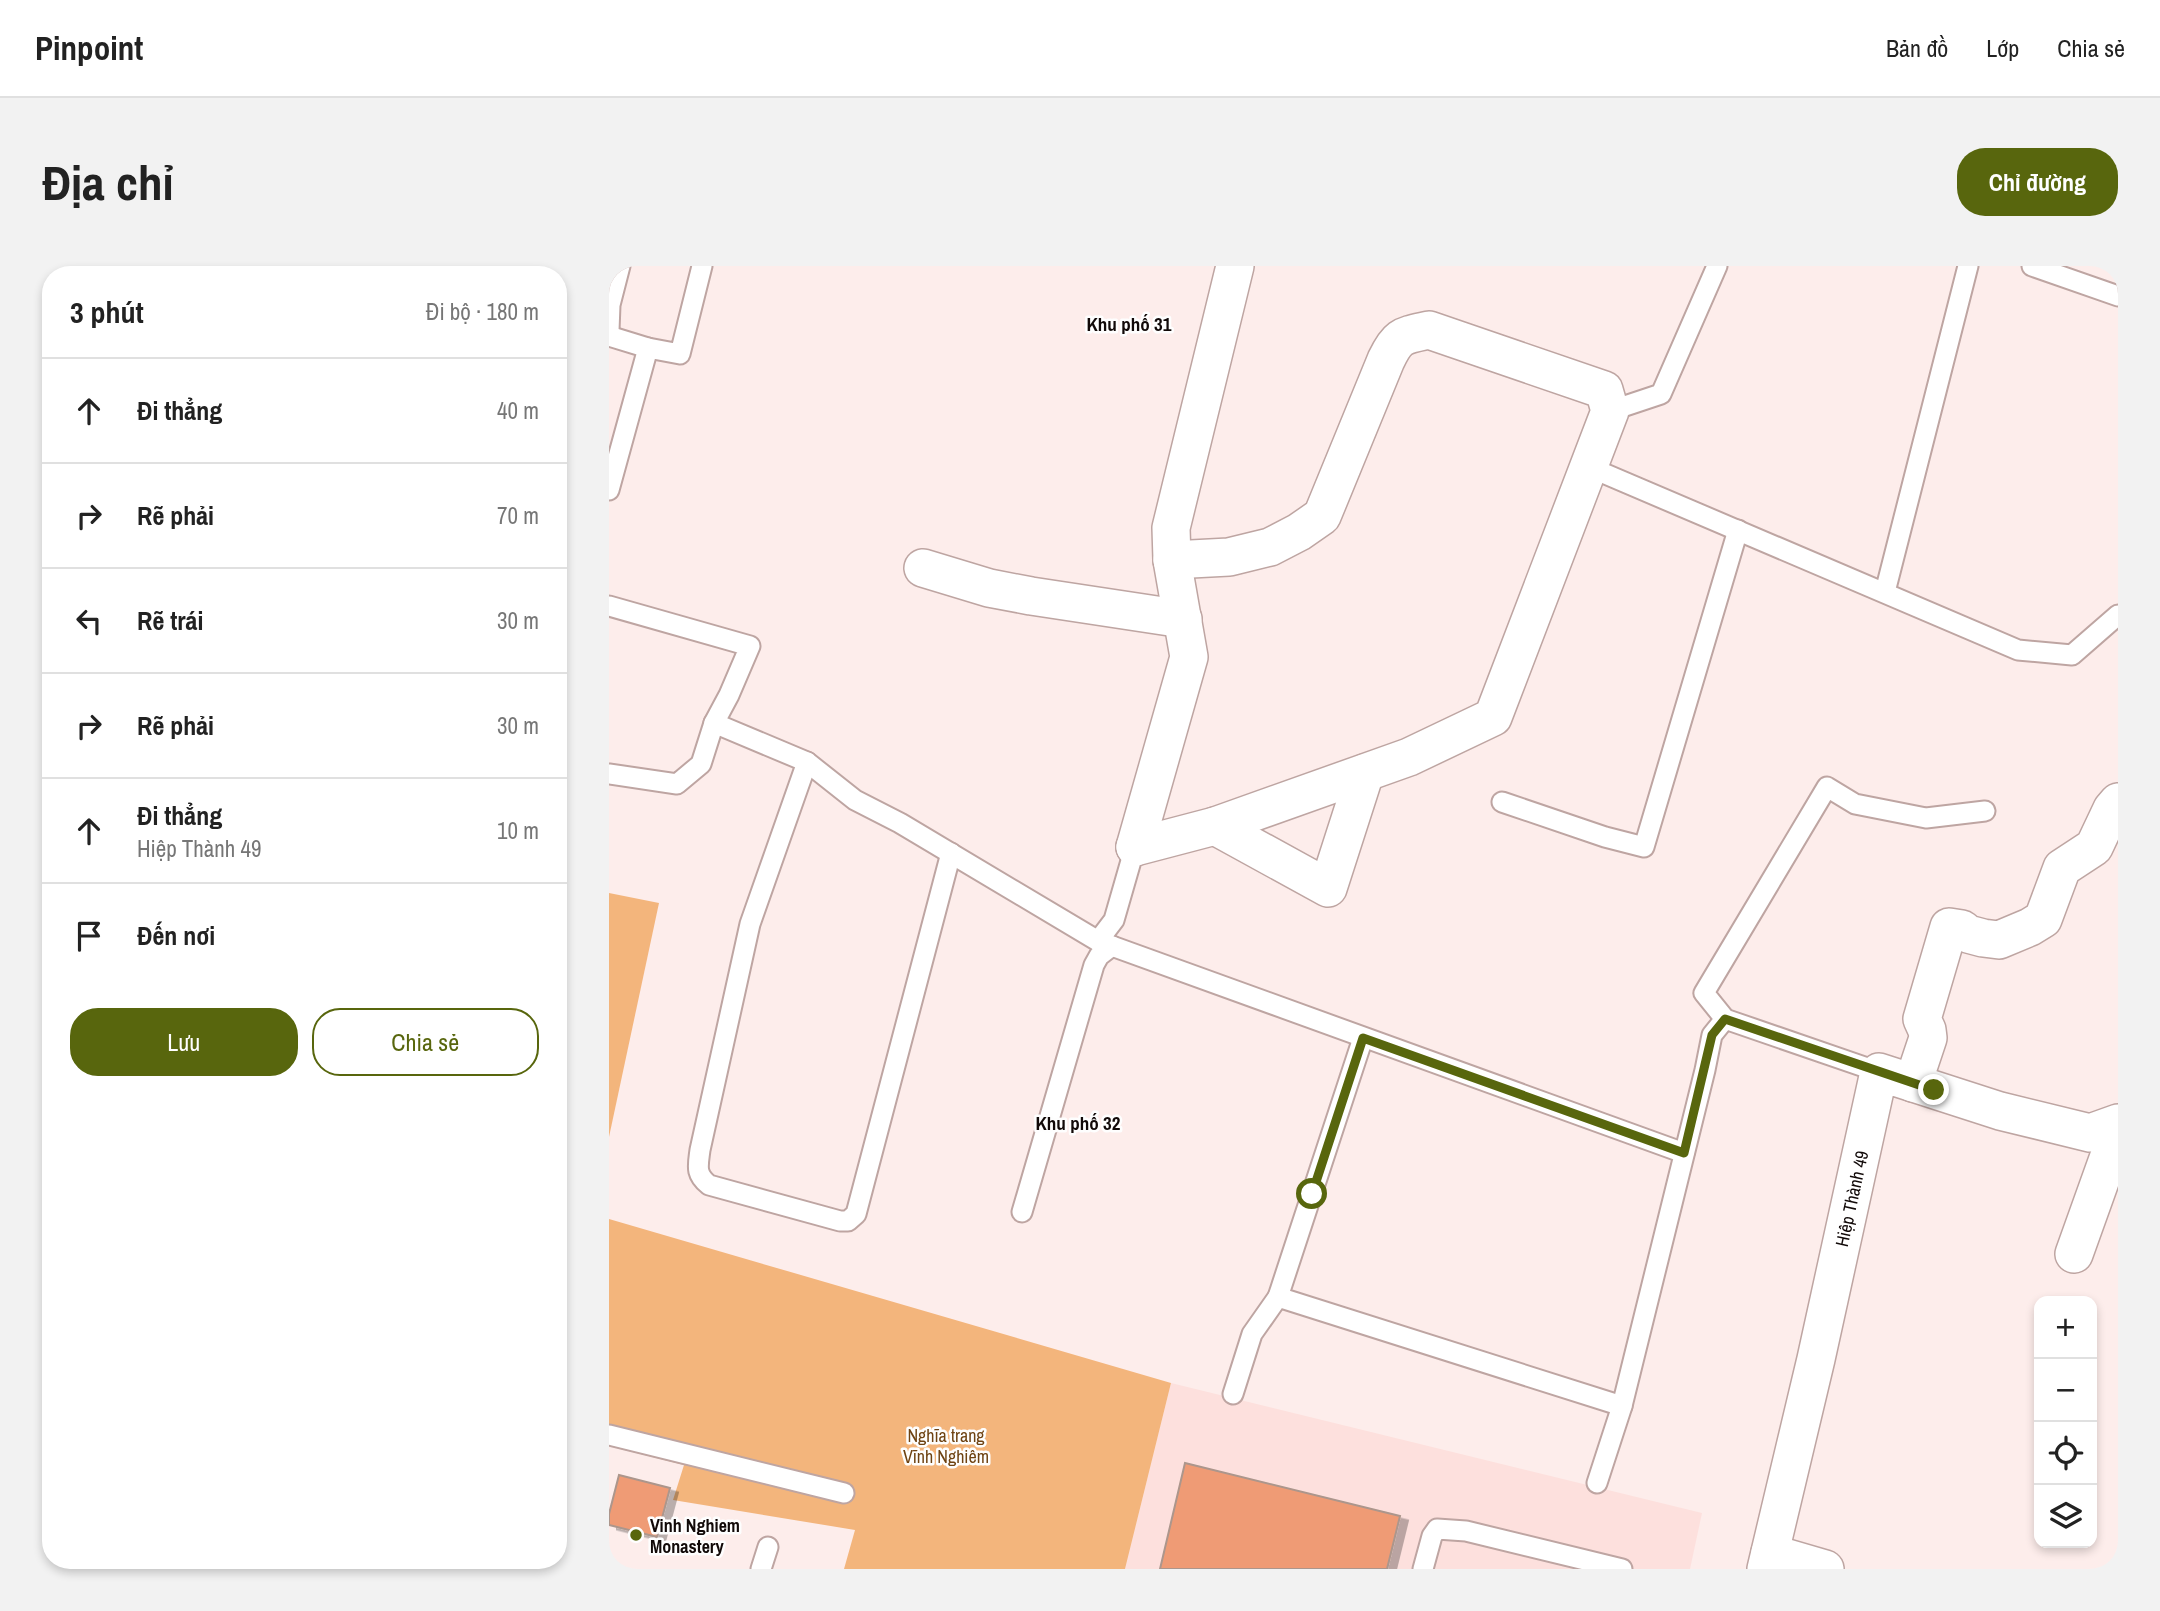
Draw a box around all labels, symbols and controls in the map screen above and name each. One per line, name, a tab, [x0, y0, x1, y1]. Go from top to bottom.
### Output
text: Pinpoint	[35, 26, 143, 70]
text: Bản đồ	[1886, 32, 1948, 64]
text: Lớp	[1986, 32, 2019, 64]
text: Chia sẻ	[2057, 32, 2125, 64]
button: Chỉ đường	[1957, 148, 2118, 216]
text: Địa chỉ	[42, 149, 174, 215]
text: 3 phút	[70, 292, 144, 332]
text: Đi bộ · 180 m	[426, 296, 539, 327]
district label: Khu phố 31	[1087, 311, 1172, 337]
icon: ahead	[70, 392, 108, 430]
text: Đi thẳng	[137, 393, 222, 428]
text: 40 m	[497, 395, 539, 426]
icon: right	[70, 497, 108, 535]
text: Rẽ phải	[137, 498, 214, 533]
text: 70 m	[497, 500, 539, 531]
icon: left	[70, 602, 108, 640]
text: Rẽ trái	[137, 603, 203, 638]
text: 30 m	[497, 605, 539, 636]
icon: right	[70, 707, 108, 745]
text: Rẽ phải	[137, 708, 214, 743]
text: 30 m	[497, 710, 539, 741]
text: Đi thẳng	[137, 798, 222, 833]
icon: ahead	[70, 812, 108, 850]
text: 10 m	[497, 815, 539, 846]
text: Hiệp Thành 49	[137, 833, 261, 864]
icon: arrive	[70, 917, 108, 955]
text: Đến nơi	[137, 918, 215, 953]
button: Lưu	[70, 1008, 298, 1076]
button: Chia sẻ	[312, 1008, 539, 1076]
route end	[1918, 1074, 1949, 1105]
district label: Khu phố 32	[1036, 1110, 1121, 1136]
street label: Hiệp Thành 49	[1829, 1148, 1874, 1249]
route start	[1296, 1178, 1327, 1209]
map controls	[2034, 1296, 2097, 1548]
button: +	[2034, 1296, 2097, 1359]
button: −	[2034, 1359, 2097, 1422]
button: locate	[2034, 1422, 2097, 1485]
park label: Nghĩa trang Vĩnh Nghiêm	[903, 1423, 989, 1469]
button: layers	[2034, 1485, 2097, 1548]
place label: Vinh Nghiem Monastery	[650, 1513, 740, 1559]
marker: Vinh Nghiem Monastery	[628, 1527, 644, 1543]

